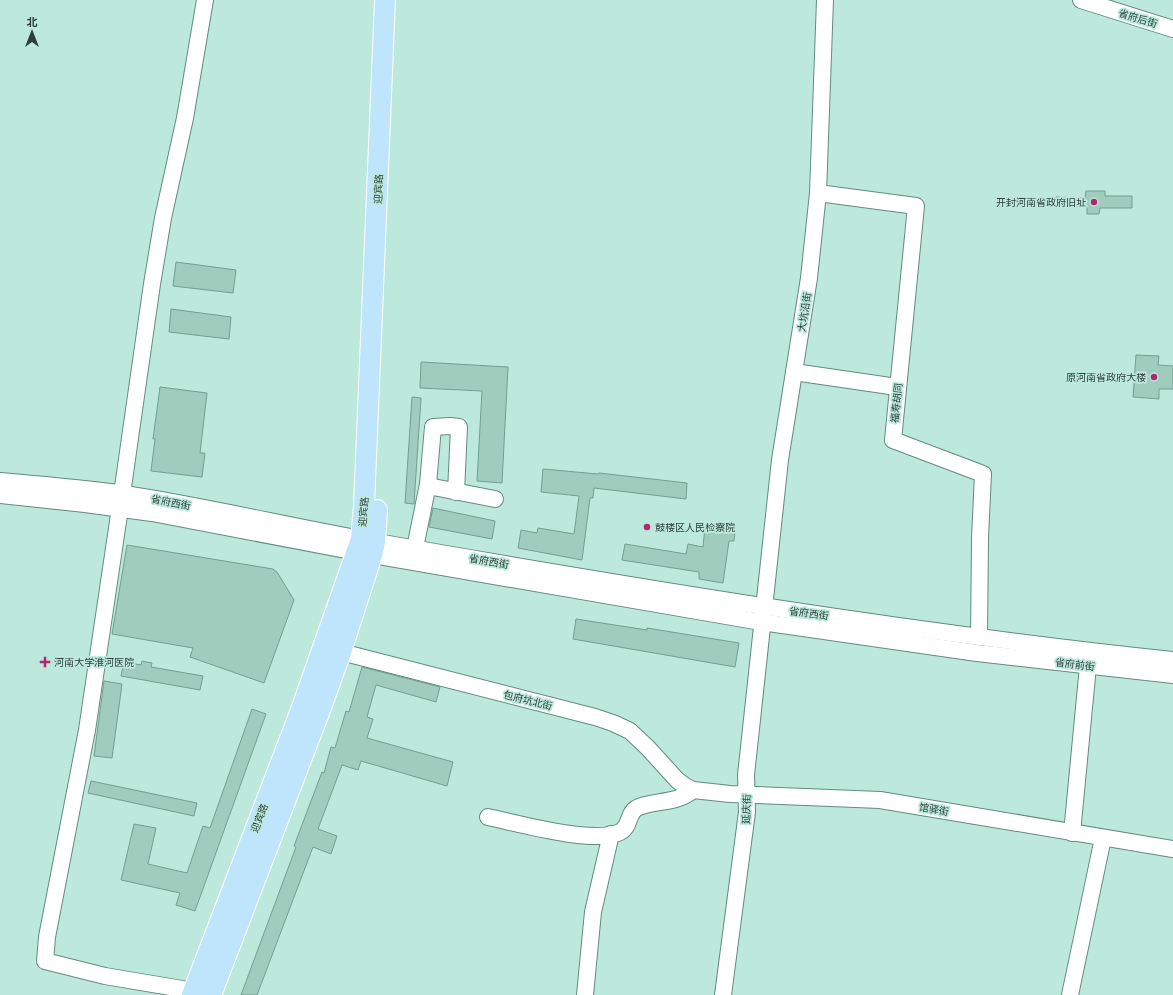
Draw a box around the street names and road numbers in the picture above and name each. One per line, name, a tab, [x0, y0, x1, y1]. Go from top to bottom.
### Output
street label: 省府后街	[1117, 5, 1159, 31]
street label: 迎宾路	[370, 174, 386, 204]
street label: 大坑沿街	[794, 291, 814, 333]
street label: 福寿胡同	[887, 382, 905, 424]
street label: 省府西街	[150, 491, 192, 513]
street label: 迎宾路	[355, 496, 371, 528]
street label: 省府西街	[468, 551, 510, 571]
street label: 省府西街	[788, 603, 830, 623]
street label: 省府前街	[1054, 655, 1096, 673]
street label: 包府坑北街	[502, 687, 554, 713]
street label: 延庆街	[738, 794, 754, 824]
street label: 馆驿街	[918, 800, 950, 818]
street label: 迎宾路	[247, 801, 271, 835]

